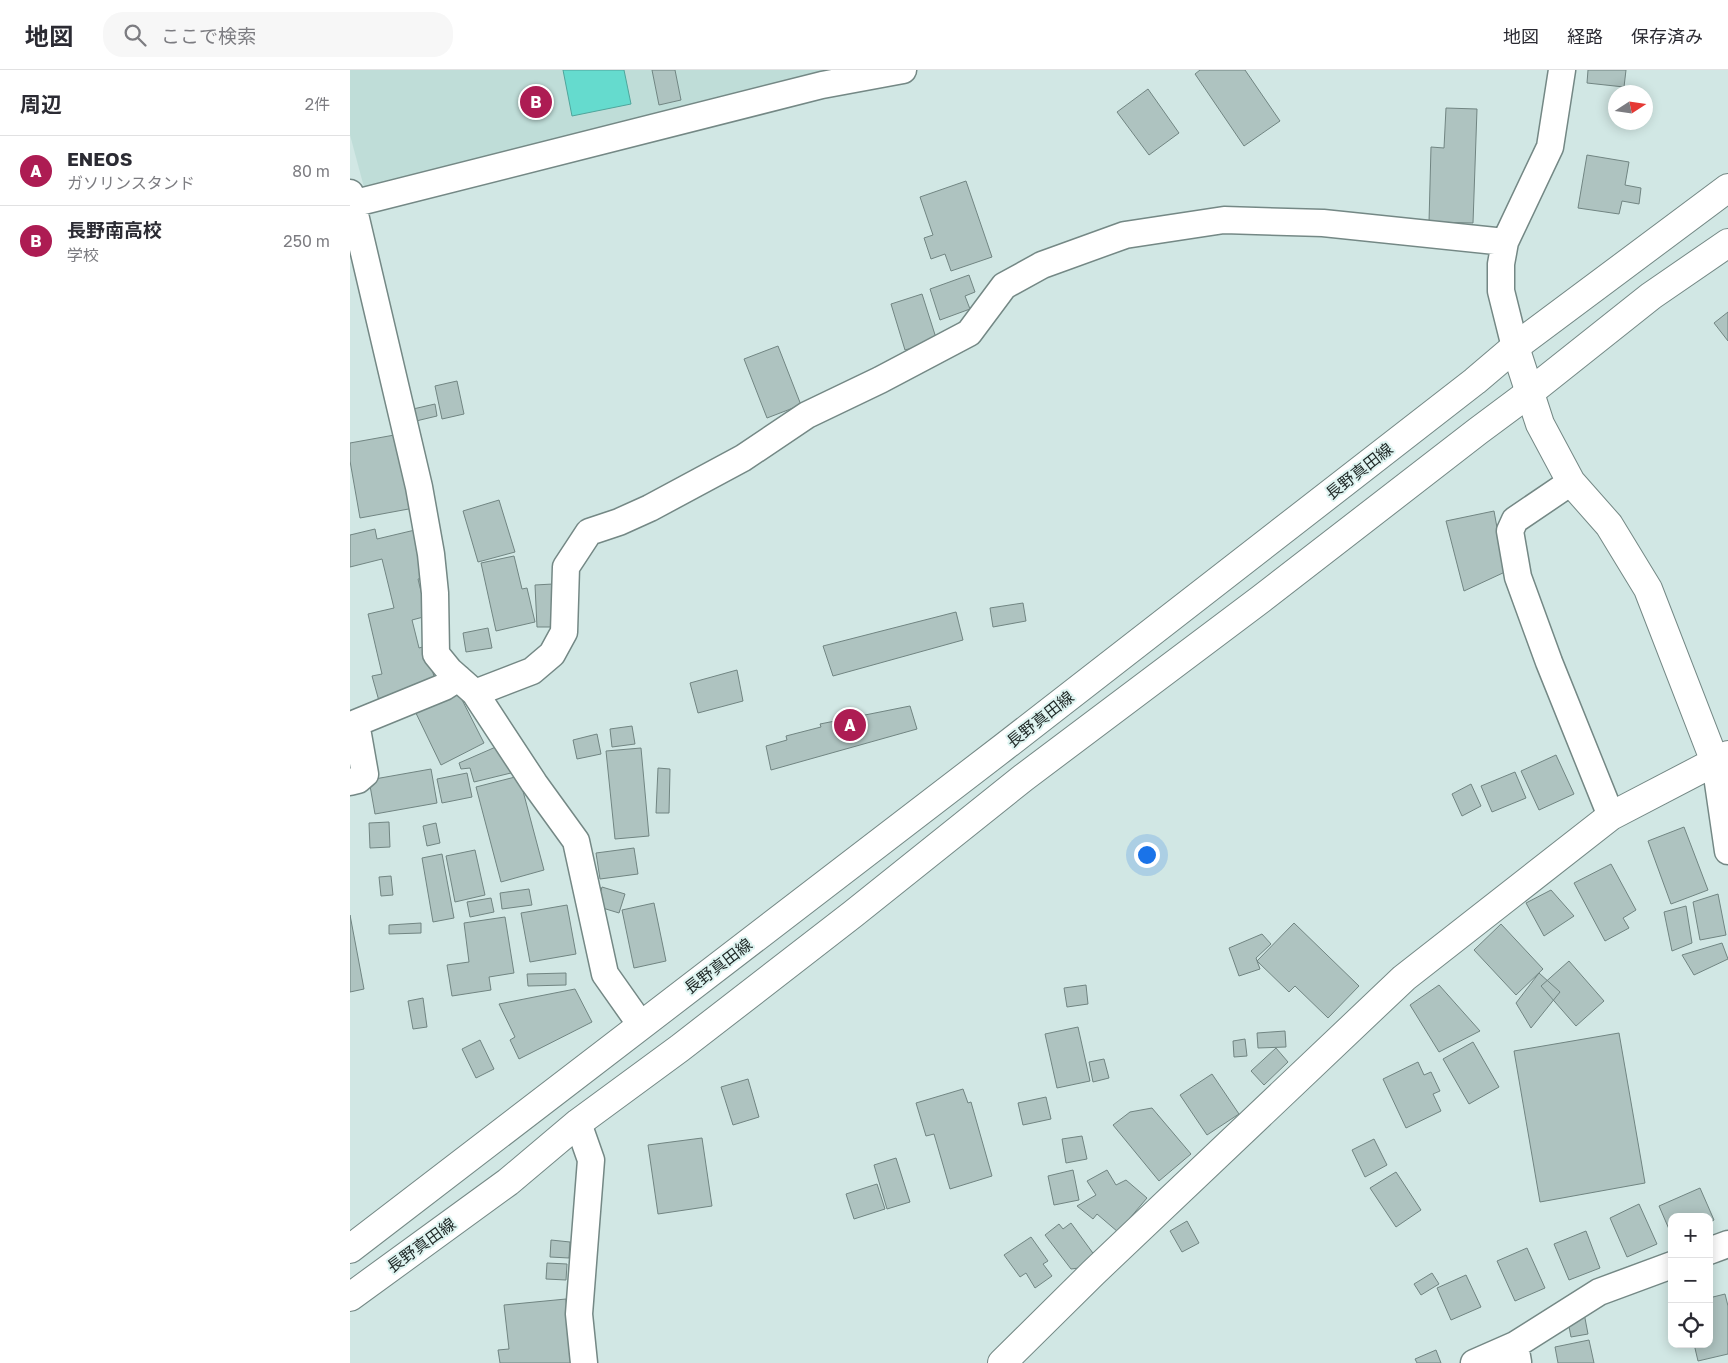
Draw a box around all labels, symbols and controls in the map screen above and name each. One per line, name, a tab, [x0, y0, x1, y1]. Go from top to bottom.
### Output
search box	[103, 12, 453, 57]
text: 地図	[25, 21, 73, 50]
icon: search	[121, 21, 149, 49]
text: ここで検索	[161, 24, 256, 47]
text: 地図	[1503, 25, 1539, 47]
text: 経路	[1567, 25, 1603, 47]
text: 保存済み	[1631, 25, 1703, 47]
pin: B	[520, 83, 552, 121]
north arrow	[1608, 85, 1653, 130]
text: 周辺	[20, 91, 62, 117]
text: 2件	[305, 94, 330, 114]
text: ENEOS	[67, 147, 132, 170]
text: A	[30, 161, 42, 181]
text: 80 m	[292, 161, 330, 181]
text: ガソリンスタンド	[67, 173, 195, 193]
text: 長野南高校	[67, 218, 162, 241]
text: B	[30, 231, 42, 251]
text: 250 m	[283, 231, 330, 251]
text: 学校	[67, 245, 99, 265]
street label: 長野真田線	[1321, 438, 1397, 504]
street label: 長野真田線	[1002, 686, 1078, 752]
pin: A	[834, 706, 866, 744]
your location	[1134, 842, 1160, 868]
street label: 長野真田線	[680, 934, 756, 998]
street label: 長野真田線	[383, 1213, 459, 1277]
map controls	[1668, 1213, 1713, 1348]
button: +	[1668, 1213, 1713, 1258]
button: −	[1668, 1258, 1713, 1303]
button: locate	[1668, 1303, 1713, 1348]

